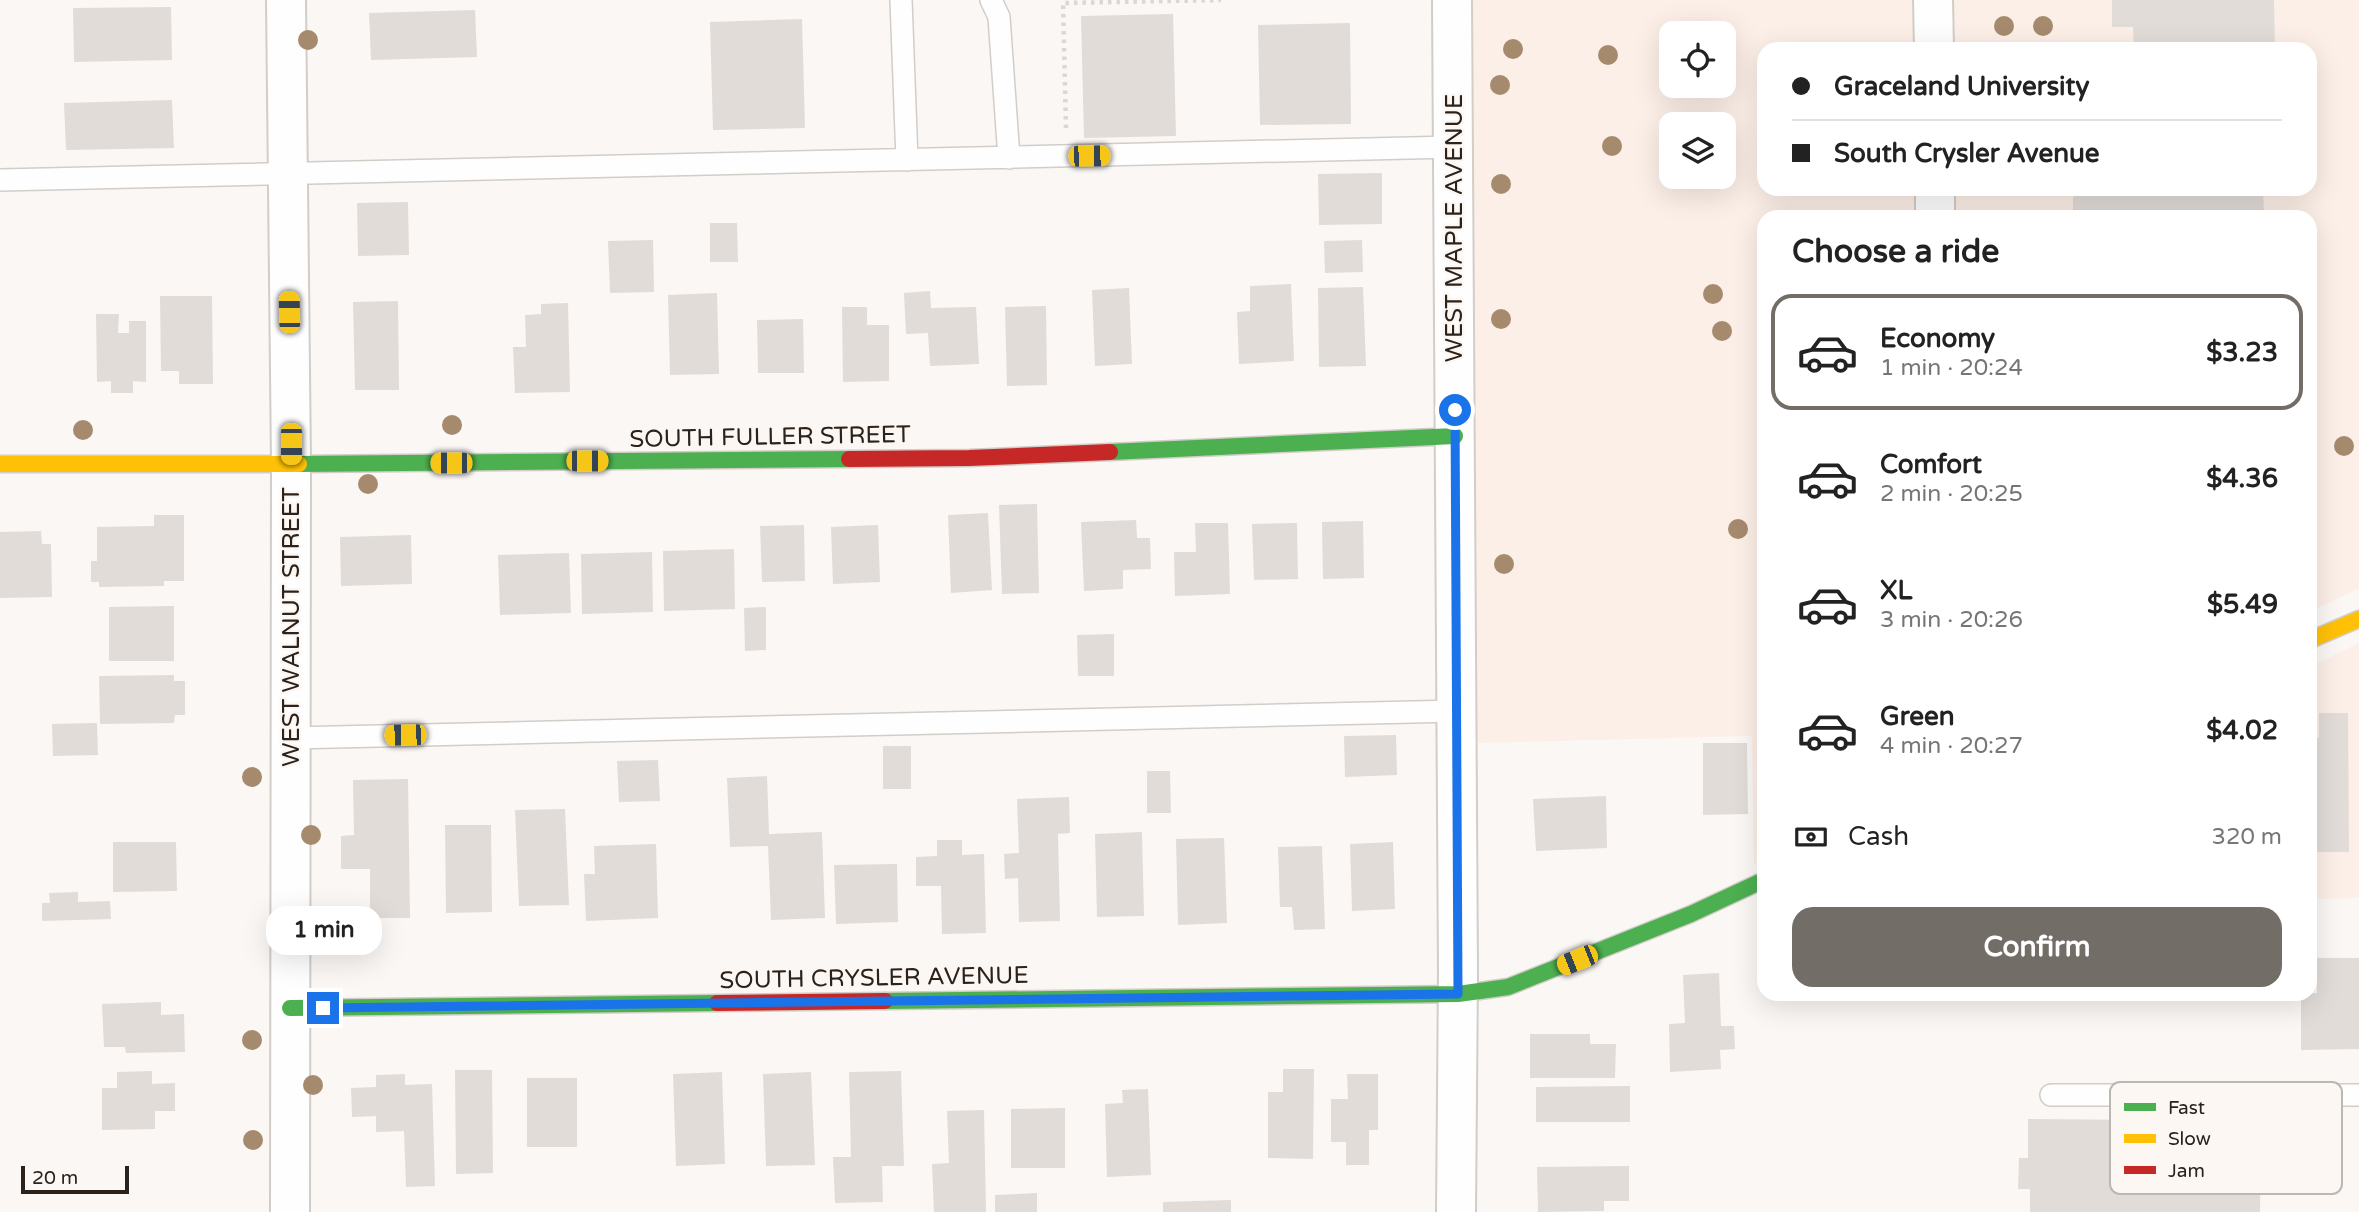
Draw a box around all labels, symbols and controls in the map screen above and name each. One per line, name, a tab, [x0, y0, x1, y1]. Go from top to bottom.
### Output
map controls	[1659, 21, 1736, 189]
button: locate	[1659, 21, 1736, 98]
text: Graceland University	[1834, 71, 2089, 102]
street label: WEST MAPLE AVENUE	[1440, 94, 1469, 362]
button: layers	[1659, 112, 1736, 189]
text: South Crysler Avenue	[1834, 138, 2099, 169]
car	[1068, 145, 1111, 167]
text: Choose a ride	[1792, 233, 1999, 271]
car	[279, 291, 300, 333]
icon: car	[1796, 321, 1859, 384]
text: Economy	[1880, 323, 1995, 354]
text: $3.23	[2206, 337, 2278, 368]
text: 1 min · 20:24	[1880, 354, 2023, 382]
route start	[1439, 394, 1471, 426]
street label: SOUTH FULLER STREET	[629, 420, 911, 454]
car	[281, 423, 302, 465]
icon: car	[1796, 447, 1859, 510]
text: Comfort	[1880, 449, 1982, 480]
car	[567, 451, 609, 472]
car	[431, 453, 473, 474]
text: $4.36	[2206, 463, 2278, 494]
text: 2 min · 20:25	[1880, 480, 2023, 508]
street label: WEST WALNUT STREET	[277, 487, 306, 767]
icon: car	[1796, 573, 1859, 636]
text: XL	[1880, 575, 1912, 606]
text: $5.49	[2207, 589, 2278, 620]
text: 3 min · 20:26	[1880, 606, 2023, 634]
icon: car	[1796, 699, 1859, 762]
text: Green	[1880, 701, 1955, 732]
text: $4.02	[2206, 715, 2278, 746]
car	[384, 724, 427, 746]
text: 4 min · 20:27	[1880, 732, 2023, 760]
icon: cash	[1792, 818, 1830, 856]
text: Cash	[1848, 821, 1909, 852]
text: 320 m	[2212, 823, 2282, 851]
callout: 1 min	[265, 906, 381, 956]
button: Confirm	[1792, 907, 2282, 987]
text: 1 min	[293, 916, 355, 944]
car	[1554, 942, 1601, 978]
street label: SOUTH CRYSLER AVENUE	[719, 961, 1029, 995]
route end	[307, 992, 339, 1024]
legend	[2110, 1082, 2342, 1194]
text: Fast	[2168, 1097, 2205, 1119]
text: Slow	[2168, 1128, 2211, 1150]
text: Jam	[2168, 1160, 2205, 1182]
scale bar	[21, 1163, 130, 1195]
text: 20 m	[32, 1167, 78, 1189]

